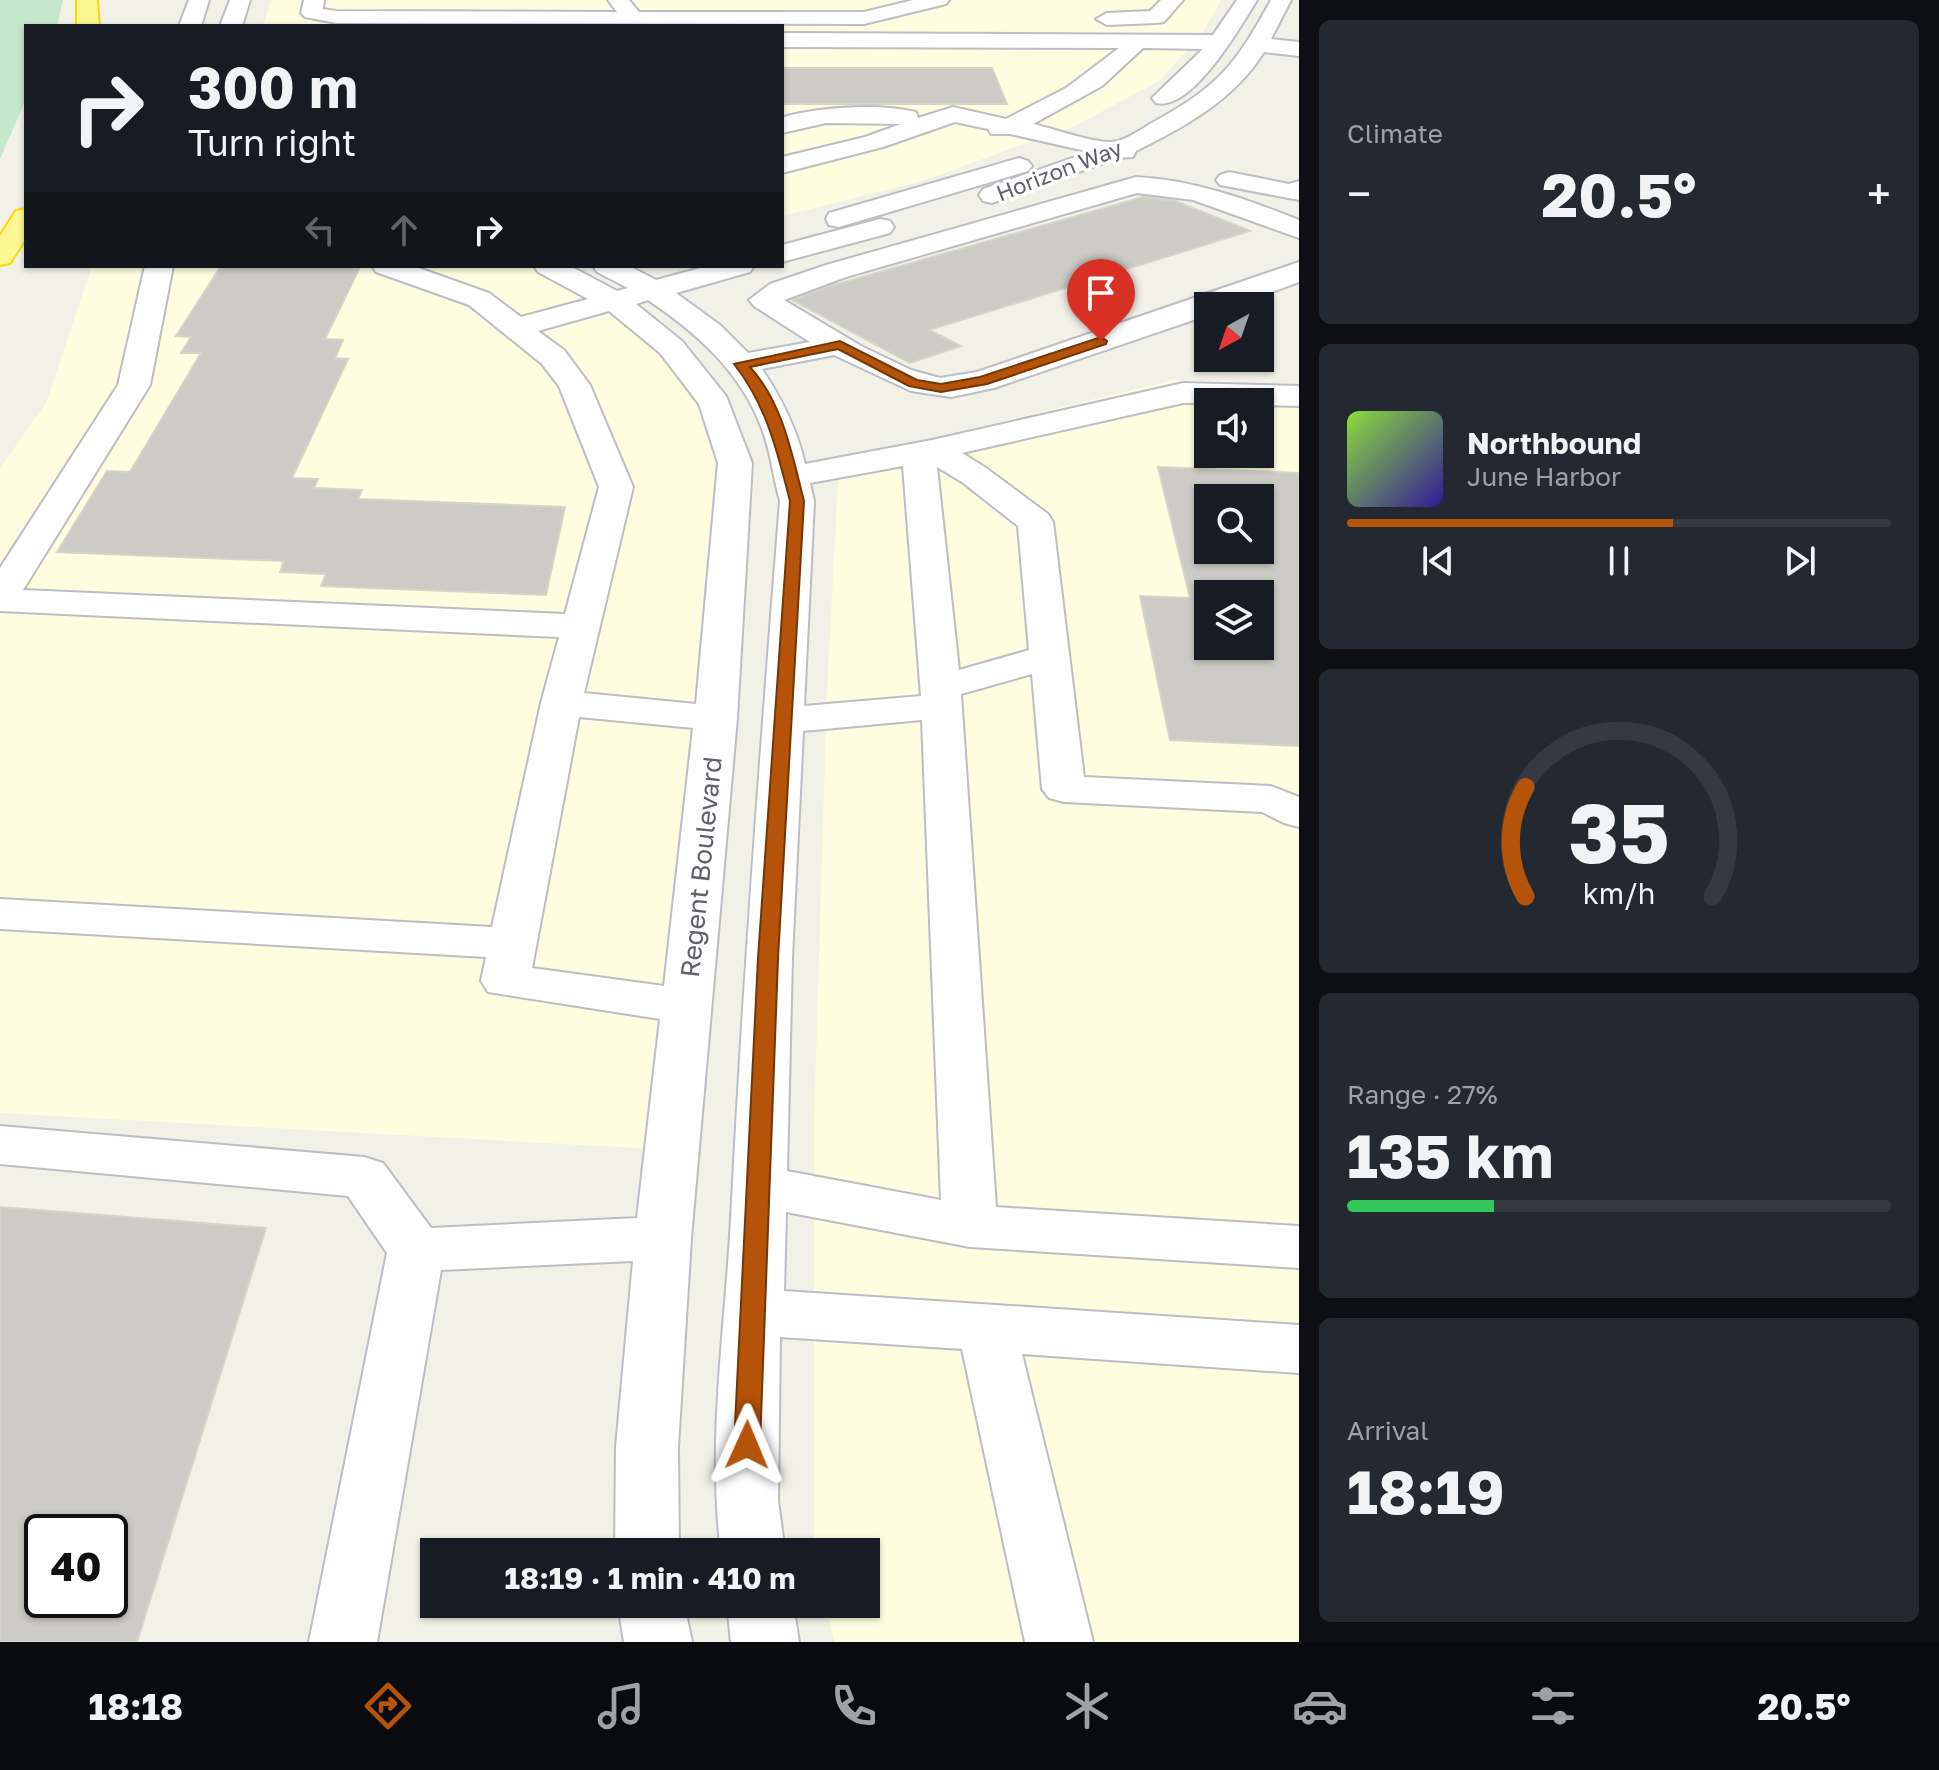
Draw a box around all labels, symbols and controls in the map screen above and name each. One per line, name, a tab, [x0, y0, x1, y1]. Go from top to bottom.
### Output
text: 300 m	[188, 53, 358, 120]
icon: right	[56, 56, 160, 160]
text: Climate	[1347, 118, 1443, 149]
text: Turn right	[188, 121, 356, 164]
street label: Horizon Way	[992, 134, 1126, 206]
text: 20.5°	[1542, 158, 1696, 230]
text: −	[1347, 167, 1371, 220]
text: +	[1867, 167, 1891, 220]
icon: left	[298, 208, 342, 252]
icon: ahead	[382, 208, 426, 252]
icon: right	[466, 208, 510, 252]
pin	[1067, 259, 1135, 341]
icon: arrive	[1079, 271, 1123, 315]
north arrow	[1194, 292, 1274, 372]
map controls	[1194, 292, 1274, 660]
button: sound	[1194, 388, 1274, 468]
text: Northbound	[1467, 425, 1641, 461]
text: June Harbor	[1467, 461, 1621, 492]
button: search	[1194, 484, 1274, 564]
icon: previous	[1416, 539, 1460, 583]
icon: pause	[1597, 539, 1641, 583]
icon: next	[1778, 539, 1822, 583]
button: layers	[1194, 580, 1274, 660]
street label: Regent Boulevard	[674, 755, 728, 979]
text: 35	[1568, 781, 1670, 881]
text: km/h	[1583, 876, 1655, 910]
text: Range · 27%	[1347, 1079, 1498, 1110]
text: 135 km	[1347, 1119, 1553, 1191]
position arrow	[705, 1403, 789, 1487]
text: Arrival	[1347, 1415, 1428, 1446]
text: 18:19	[1347, 1455, 1505, 1527]
speed limit sign: 40	[24, 1514, 128, 1618]
text: 18:19 · 1 min · 410 m	[505, 1560, 795, 1596]
icon: directions	[360, 1678, 416, 1734]
icon: music	[593, 1678, 649, 1734]
icon: phone	[826, 1678, 882, 1734]
icon: climate	[1059, 1678, 1115, 1734]
icon: car	[1292, 1678, 1348, 1734]
icon: filters	[1525, 1678, 1581, 1734]
text: 18:18	[88, 1685, 183, 1728]
text: 20.5°	[1758, 1685, 1850, 1728]

